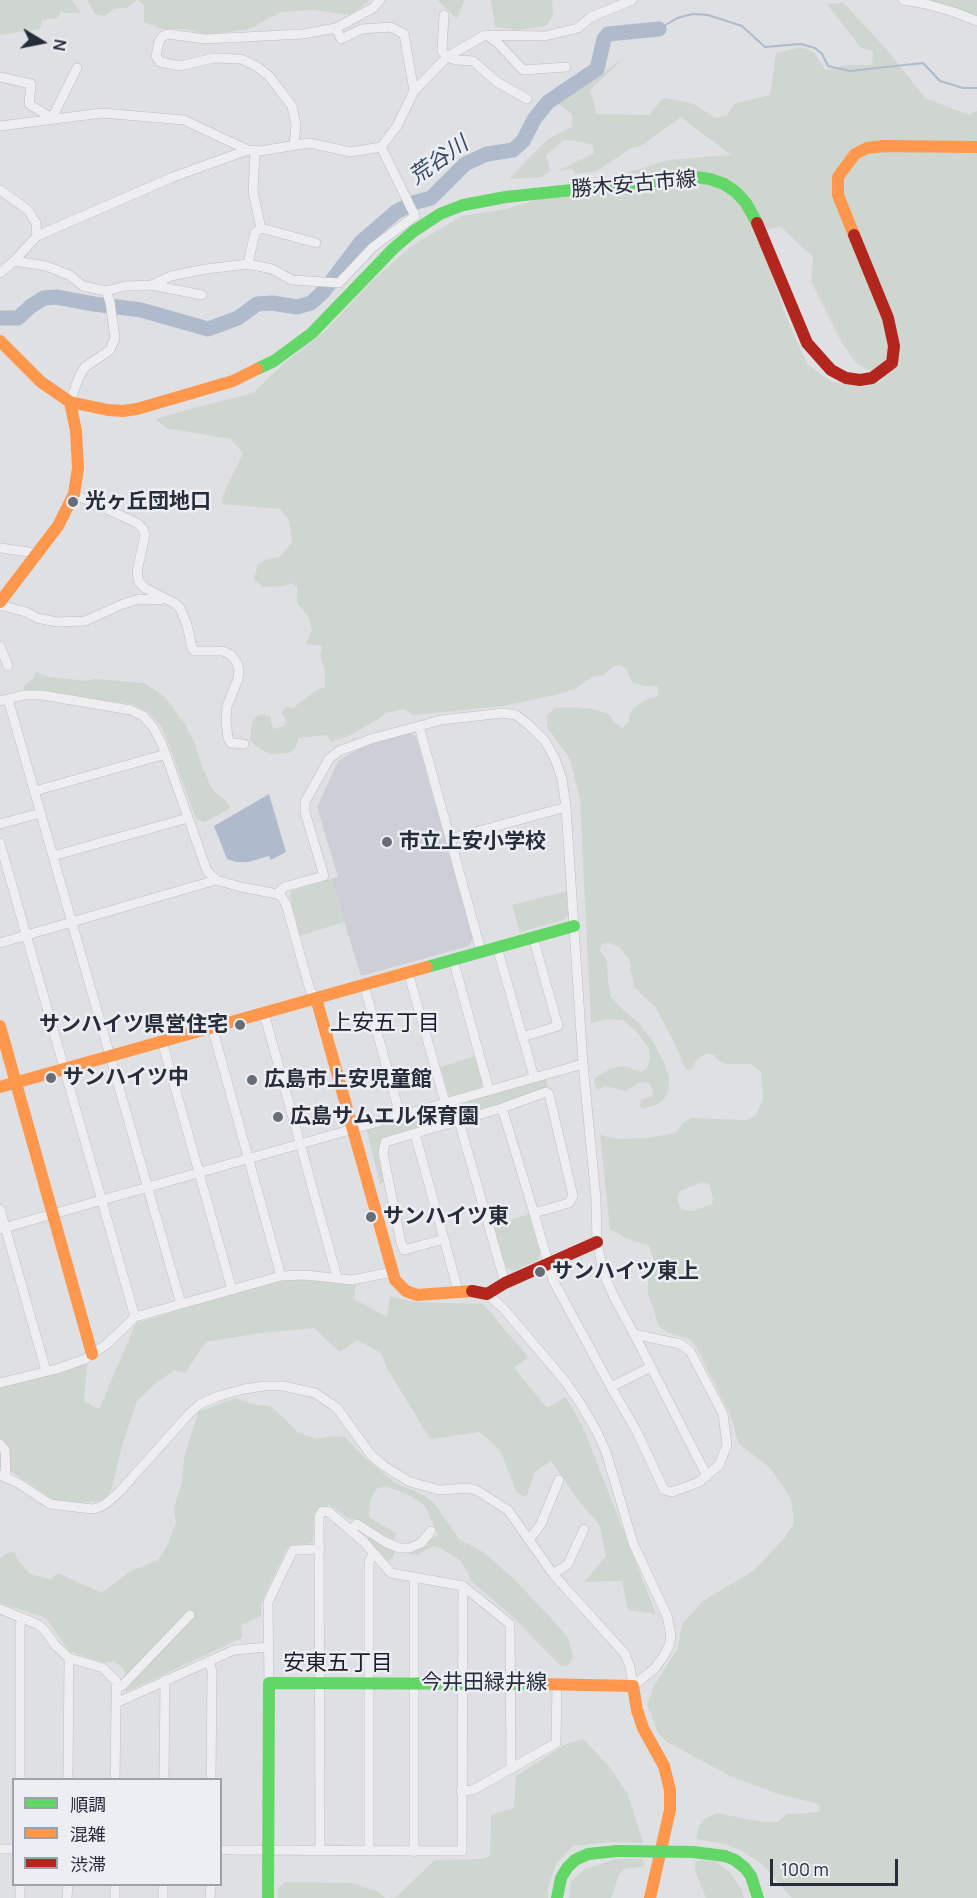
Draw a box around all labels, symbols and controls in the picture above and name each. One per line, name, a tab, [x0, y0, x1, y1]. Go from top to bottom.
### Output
north arrow	[12, 12, 72, 72]
text: N	[48, 38, 72, 53]
water label: 荒谷川	[404, 131, 474, 191]
street label: 勝木安古市線	[570, 167, 698, 203]
place label: 光ヶ丘団地口	[85, 489, 211, 515]
marker: 光ヶ丘団地口	[66, 495, 80, 509]
place label: 市立上安小学校	[399, 829, 546, 855]
marker: 市立上安小学校	[380, 835, 394, 849]
district label: 上安五丁目	[330, 1011, 440, 1037]
place label: サンハイツ県営住宅	[39, 1012, 228, 1038]
marker: サンハイツ県営住宅	[233, 1018, 247, 1032]
place label: サンハイツ中	[63, 1065, 189, 1091]
place label: 広島市上安児童館	[264, 1067, 432, 1093]
marker: サンハイツ中	[44, 1071, 58, 1085]
marker: 広島市上安児童館	[245, 1073, 259, 1087]
place label: 広島サムエル保育園	[290, 1104, 479, 1130]
marker: 広島サムエル保育園	[271, 1110, 285, 1124]
place label: サンハイツ東	[383, 1204, 509, 1230]
marker: サンハイツ東	[364, 1210, 378, 1224]
place label: サンハイツ東上	[552, 1259, 699, 1285]
marker: サンハイツ東上	[533, 1265, 547, 1279]
district label: 安東五丁目	[283, 1651, 393, 1677]
street label: 今井田緑井線	[421, 1670, 547, 1696]
legend	[12, 1778, 222, 1886]
text: 順調	[70, 1792, 106, 1816]
text: 混雑	[70, 1822, 106, 1846]
scale bar	[773, 1847, 900, 1885]
text: 渋滞	[70, 1852, 106, 1876]
text: 100 m	[781, 1857, 829, 1881]

